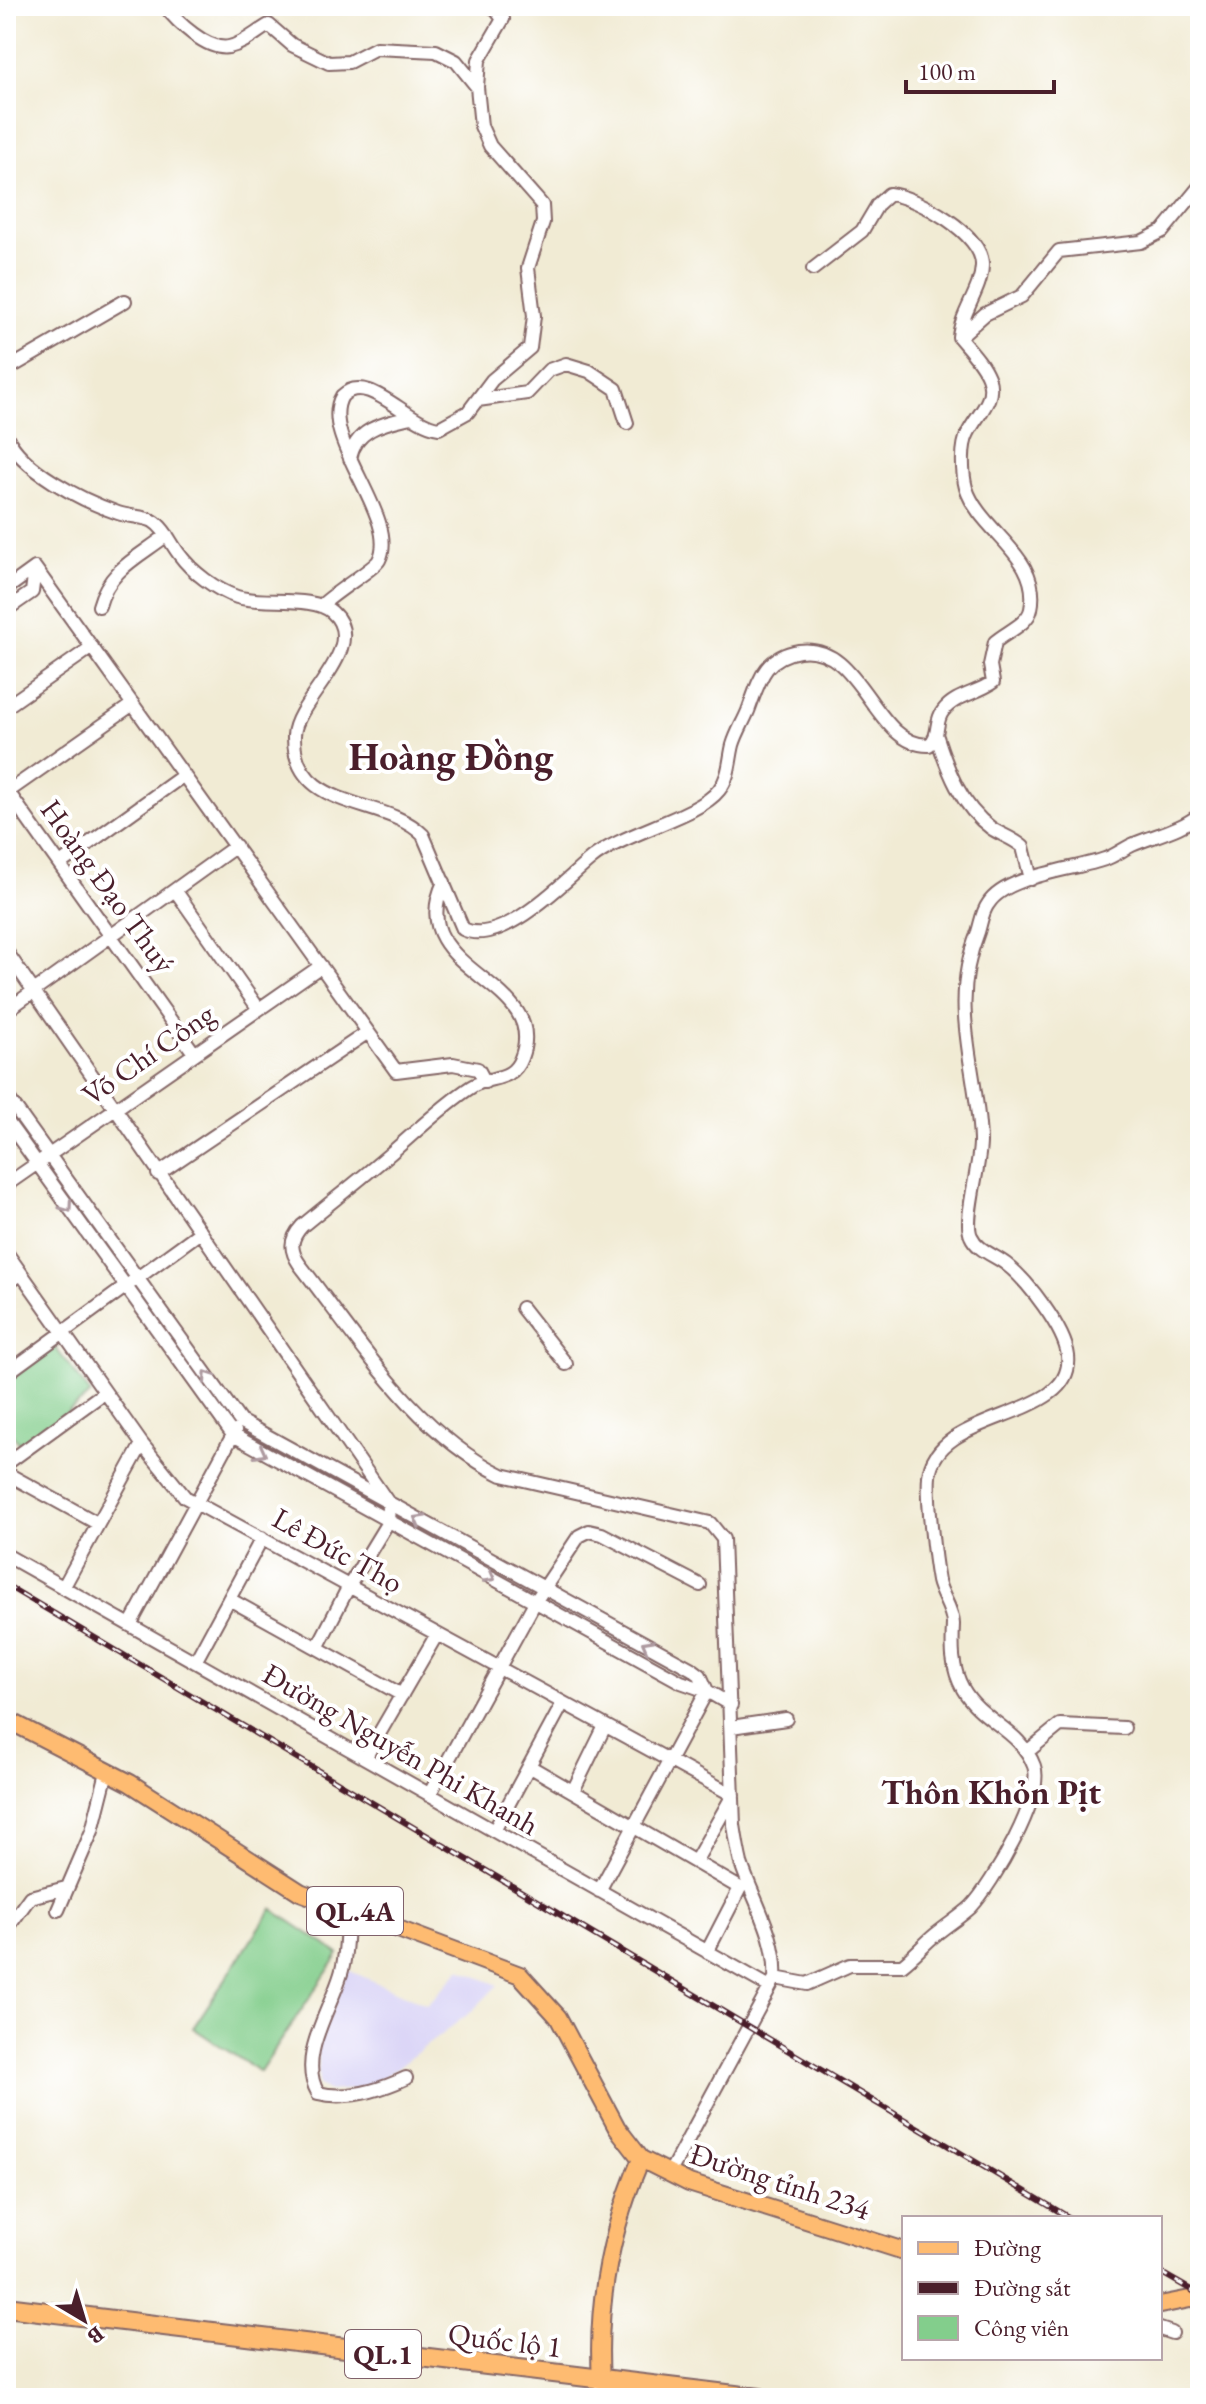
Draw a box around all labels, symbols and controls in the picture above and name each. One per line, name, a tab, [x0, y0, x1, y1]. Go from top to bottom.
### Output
scale bar	[906, 44, 1054, 94]
text: 100 m	[918, 56, 976, 87]
district label: Hoàng Đồng	[349, 732, 554, 781]
street label: Hoàng Đạo Thuý	[32, 791, 185, 981]
street label: Võ Chí Công	[74, 994, 223, 1114]
one-way arrow	[57, 1198, 72, 1213]
one-way arrow	[203, 1370, 218, 1385]
one-way arrow	[253, 1444, 268, 1459]
street label: Lê Đức Thọ	[266, 1498, 410, 1602]
one-way arrow	[413, 1515, 427, 1530]
one-way arrow	[481, 1568, 496, 1583]
one-way arrow	[642, 1639, 656, 1655]
street label: Đường Nguyễn Phi Khanh	[256, 1654, 546, 1844]
district label: Thôn Khỏn Pịt	[881, 1770, 1101, 1814]
road number: QL.4A	[307, 1887, 403, 1935]
street label: Đường tỉnh 234	[685, 2134, 875, 2229]
legend	[902, 2216, 1162, 2360]
text: Đường	[974, 2232, 1041, 2263]
text: Đường sắt	[974, 2272, 1071, 2303]
north arrow	[44, 2280, 124, 2360]
text: Công viên	[974, 2312, 1070, 2343]
street label: Quốc lộ 1	[446, 2314, 564, 2366]
text: B	[81, 2320, 110, 2351]
road number: QL.1	[345, 2330, 421, 2378]

